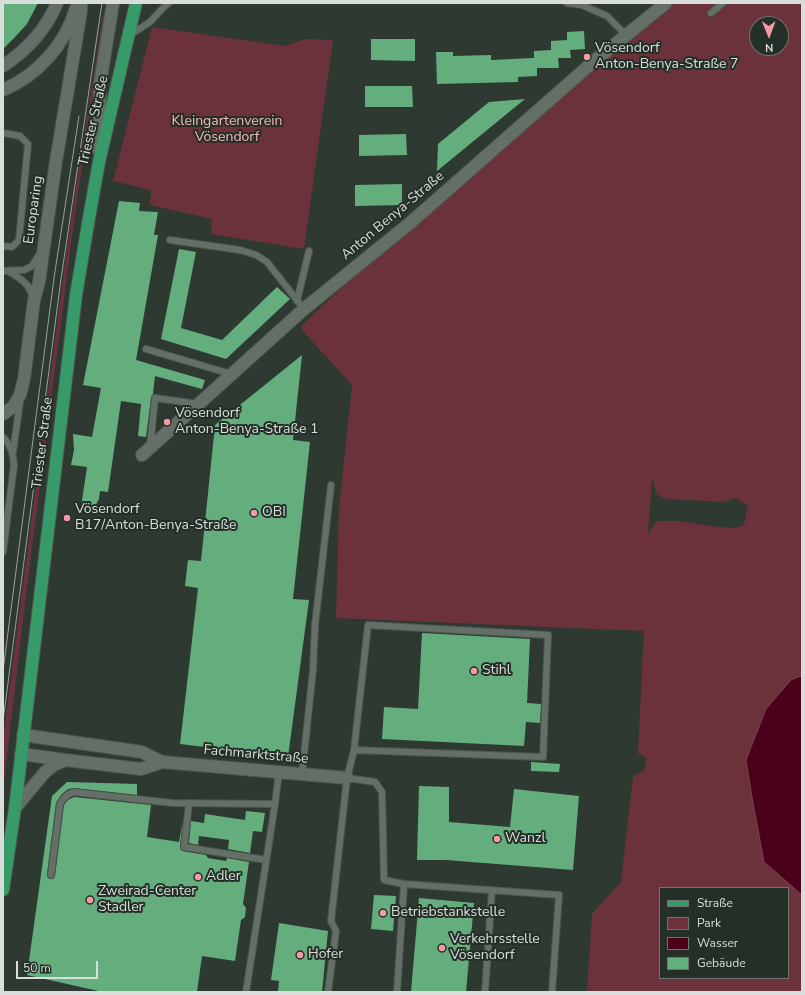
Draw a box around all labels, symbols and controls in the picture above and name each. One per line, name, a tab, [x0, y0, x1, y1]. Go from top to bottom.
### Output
north arrow	[749, 16, 789, 56]
text: N	[765, 40, 773, 55]
place label: Vösendorf Anton-Benya-Straße 7	[595, 41, 738, 74]
marker: Vösendorf Anton-Benya-Straße 7	[582, 52, 592, 62]
street label: Triester Straße	[75, 74, 113, 168]
park label: Kleingartenverein Vösendorf	[172, 114, 282, 146]
street label: Anton Benya-Straße	[338, 168, 448, 264]
street label: Europaring	[21, 175, 47, 245]
street label: Triester Straße	[29, 396, 57, 490]
place label: Vösendorf Anton-Benya-Straße 1	[175, 406, 318, 438]
marker: Vösendorf Anton-Benya-Straße 1	[162, 417, 172, 427]
place label: Vösendorf B17/Anton-Benya-Straße	[75, 502, 236, 534]
place label: OBI	[262, 505, 286, 521]
marker: OBI	[249, 508, 259, 518]
marker: Vösendorf B17/Anton-Benya-Straße	[62, 513, 72, 523]
place label: Stihl	[482, 663, 511, 679]
marker: Stihl	[469, 666, 479, 676]
street label: Fachmarktstraße	[203, 742, 309, 768]
place label: Wanzl	[505, 831, 546, 847]
marker: Wanzl	[492, 834, 502, 844]
place label: Adler	[206, 869, 241, 885]
marker: Adler	[193, 872, 203, 882]
place label: Zweirad-Center Stadler	[98, 884, 196, 916]
legend	[659, 887, 789, 979]
marker: Zweirad-Center Stadler	[85, 895, 95, 905]
text: Straße	[697, 895, 733, 911]
place label: Betriebstankstelle	[391, 905, 505, 921]
marker: Betriebstankstelle	[378, 908, 388, 918]
text: Park	[697, 915, 721, 931]
place label: Verkehrsstelle Vösendorf	[450, 932, 540, 964]
text: Wasser	[697, 935, 738, 951]
marker: Verkehrsstelle Vösendorf	[437, 943, 447, 953]
place label: Hofer	[308, 947, 343, 963]
marker: Hofer	[295, 950, 305, 960]
scale bar	[18, 953, 100, 979]
text: Gebäude	[697, 955, 746, 971]
text: 50 m	[23, 960, 51, 976]

